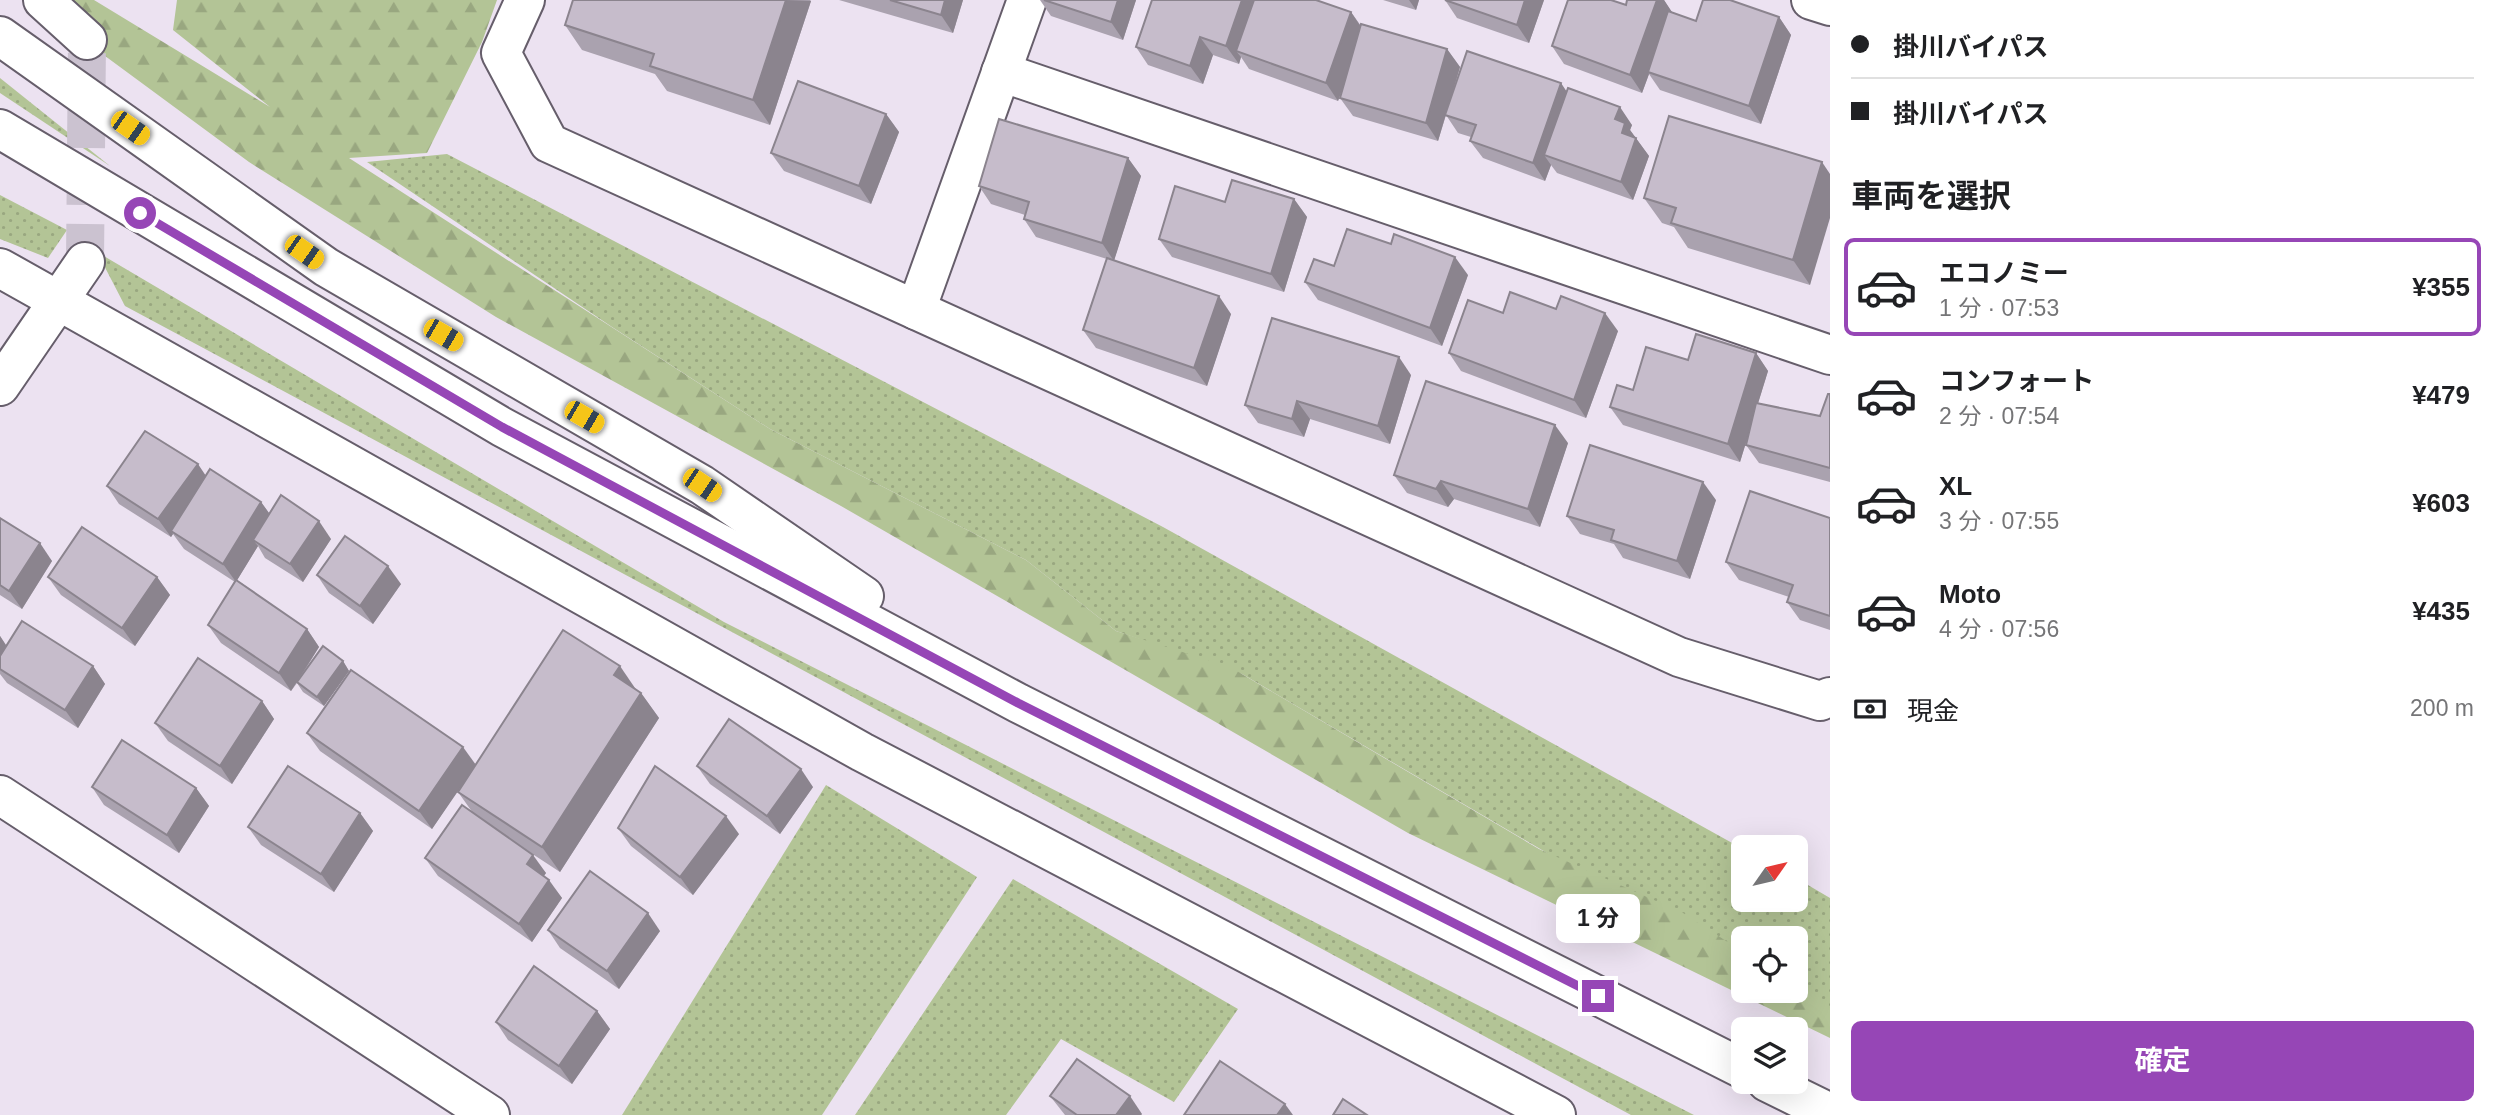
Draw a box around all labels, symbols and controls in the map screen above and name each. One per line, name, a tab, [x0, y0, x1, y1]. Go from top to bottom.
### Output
text: 掛川バイパス	[1893, 32, 2048, 62]
text: 掛川バイパス	[1893, 99, 2048, 129]
car	[107, 107, 154, 149]
text: 車両を選択	[1851, 178, 2011, 214]
route start	[124, 197, 156, 229]
car	[281, 231, 328, 273]
icon: car	[1855, 256, 1918, 319]
text: エコノミー	[1939, 258, 2069, 288]
text: ¥355	[2412, 272, 2470, 302]
text: 1 分 · 07:53	[1939, 295, 2059, 321]
car	[420, 315, 467, 355]
icon: car	[1855, 364, 1918, 427]
text: コンフォート	[1939, 366, 2094, 396]
text: ¥479	[2412, 380, 2470, 410]
car	[561, 397, 608, 437]
text: 2 分 · 07:54	[1939, 403, 2059, 429]
car	[679, 465, 726, 505]
text: XL	[1939, 471, 1972, 501]
icon: car	[1855, 472, 1918, 535]
text: ¥603	[2412, 488, 2470, 518]
text: 3 分 · 07:55	[1939, 508, 2059, 534]
text: Moto	[1939, 579, 2001, 609]
icon: car	[1855, 580, 1918, 643]
text: ¥435	[2412, 596, 2470, 626]
text: 4 分 · 07:56	[1939, 616, 2059, 642]
icon: cash	[1851, 690, 1889, 728]
text: 200 m	[2410, 695, 2474, 721]
text: 現金	[1907, 696, 1959, 726]
north arrow	[1731, 835, 1808, 912]
map controls	[1731, 835, 1808, 1094]
callout: 1 分	[1556, 894, 1640, 944]
text: 1 分	[1577, 905, 1619, 931]
button: locate	[1731, 926, 1808, 1003]
route end	[1582, 980, 1614, 1012]
button: layers	[1731, 1017, 1808, 1094]
button: 確定	[1851, 1021, 2474, 1101]

